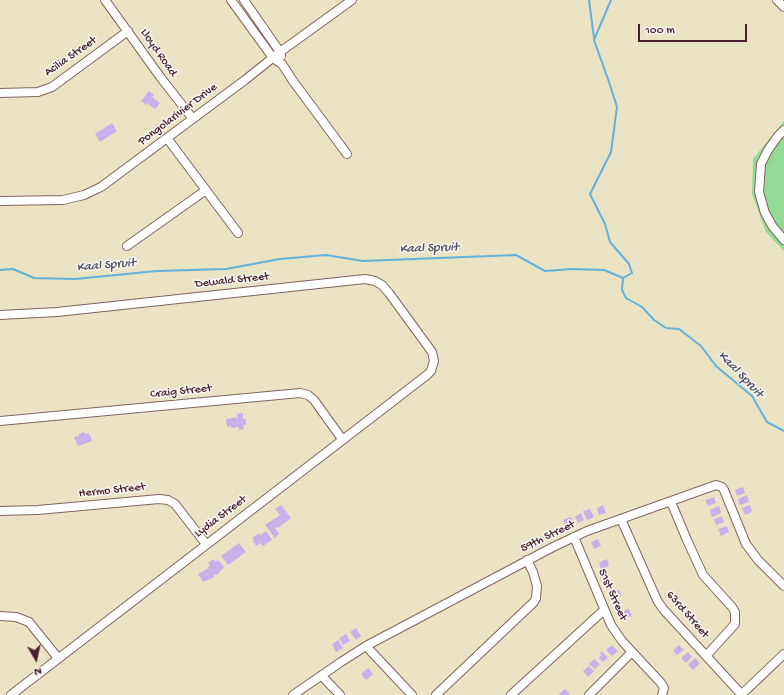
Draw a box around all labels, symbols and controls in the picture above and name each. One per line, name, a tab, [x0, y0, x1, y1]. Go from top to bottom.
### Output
scale bar	[640, 16, 749, 42]
text: 100 m	[645, 24, 675, 38]
street label: Lloyd Road	[136, 26, 180, 80]
street label: Acilia Street	[42, 34, 100, 80]
street label: Pongolarivier Drive	[136, 81, 220, 149]
water label: Kaal Spruit	[399, 240, 459, 258]
water label: Kaal Spruit	[76, 256, 136, 276]
street label: Dewald Street	[194, 270, 270, 292]
water label: Kaal Spruit	[714, 348, 766, 402]
street label: Craig Street	[150, 382, 212, 402]
street label: Hermo Street	[78, 480, 146, 502]
street label: Lydia Street	[192, 493, 250, 541]
street label: 59th Street	[519, 518, 577, 556]
street label: 51st Street	[594, 567, 630, 623]
street label: 63rd Street	[662, 588, 712, 642]
north arrow	[16, 639, 56, 679]
text: N	[33, 664, 42, 677]

